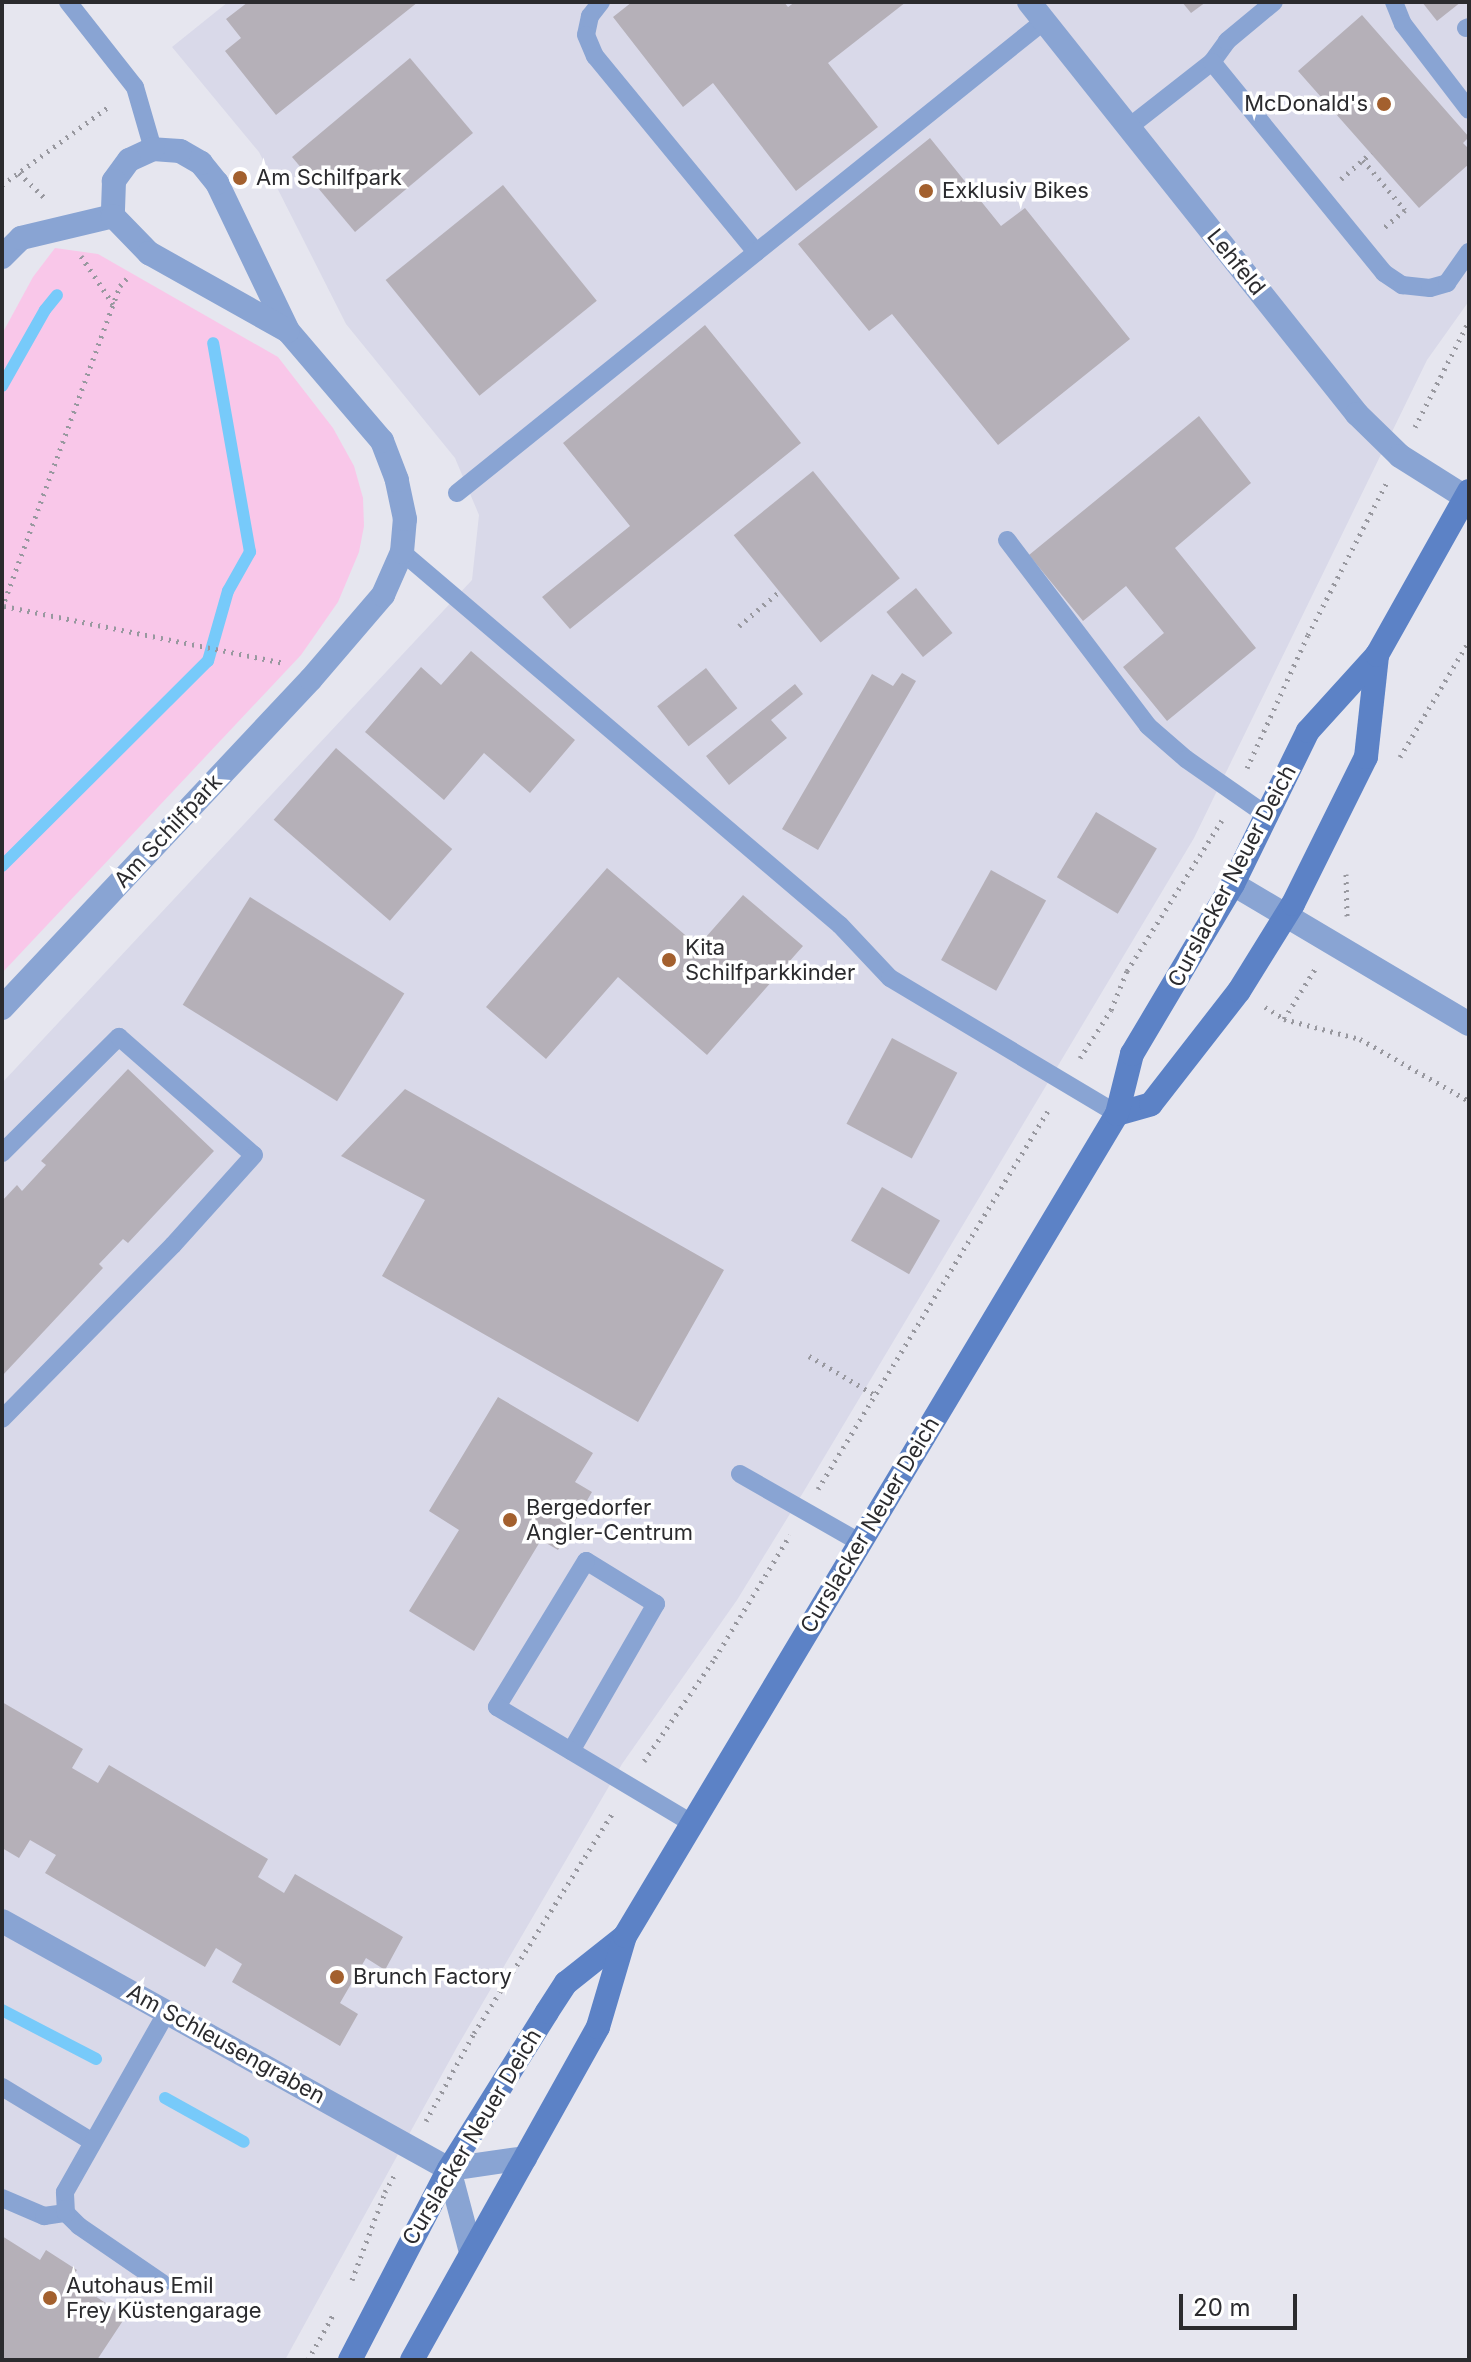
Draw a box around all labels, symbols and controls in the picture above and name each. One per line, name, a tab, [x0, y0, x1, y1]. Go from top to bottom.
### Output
place label: McDonald's	[1244, 91, 1368, 117]
marker: McDonald's	[1375, 95, 1393, 113]
place label: Am Schilfpark	[256, 165, 402, 191]
marker: Am Schilfpark	[231, 169, 249, 187]
place label: Exklusiv Bikes	[942, 178, 1089, 204]
marker: Exklusiv Bikes	[917, 182, 935, 200]
street label: Lehfeld	[1201, 224, 1271, 300]
street label: Curslacker Neuer Deich	[1162, 761, 1302, 991]
street label: Am Schilfpark	[109, 769, 227, 893]
place label: Kita Schilfparkkinder	[685, 934, 855, 986]
marker: Kita Schilfparkkinder	[660, 951, 678, 969]
street label: Curslacker Neuer Deich	[795, 1412, 945, 1638]
place label: Bergedorfer Angler-Centrum	[526, 1494, 693, 1546]
marker: Bergedorfer Angler-Centrum	[501, 1511, 519, 1529]
place label: Brunch Factory	[353, 1964, 512, 1990]
marker: Brunch Factory	[328, 1968, 346, 1986]
street label: Am Schleusengraben	[122, 1979, 330, 2109]
street label: Curslacker Neuer Deich	[397, 2024, 547, 2250]
place label: Autohaus Emil Frey Küstengarage	[66, 2272, 261, 2324]
scale bar	[1183, 2278, 1301, 2328]
marker: Autohaus Emil Frey Küstengarage	[41, 2289, 59, 2307]
text: 20 m	[1193, 2293, 1251, 2322]

